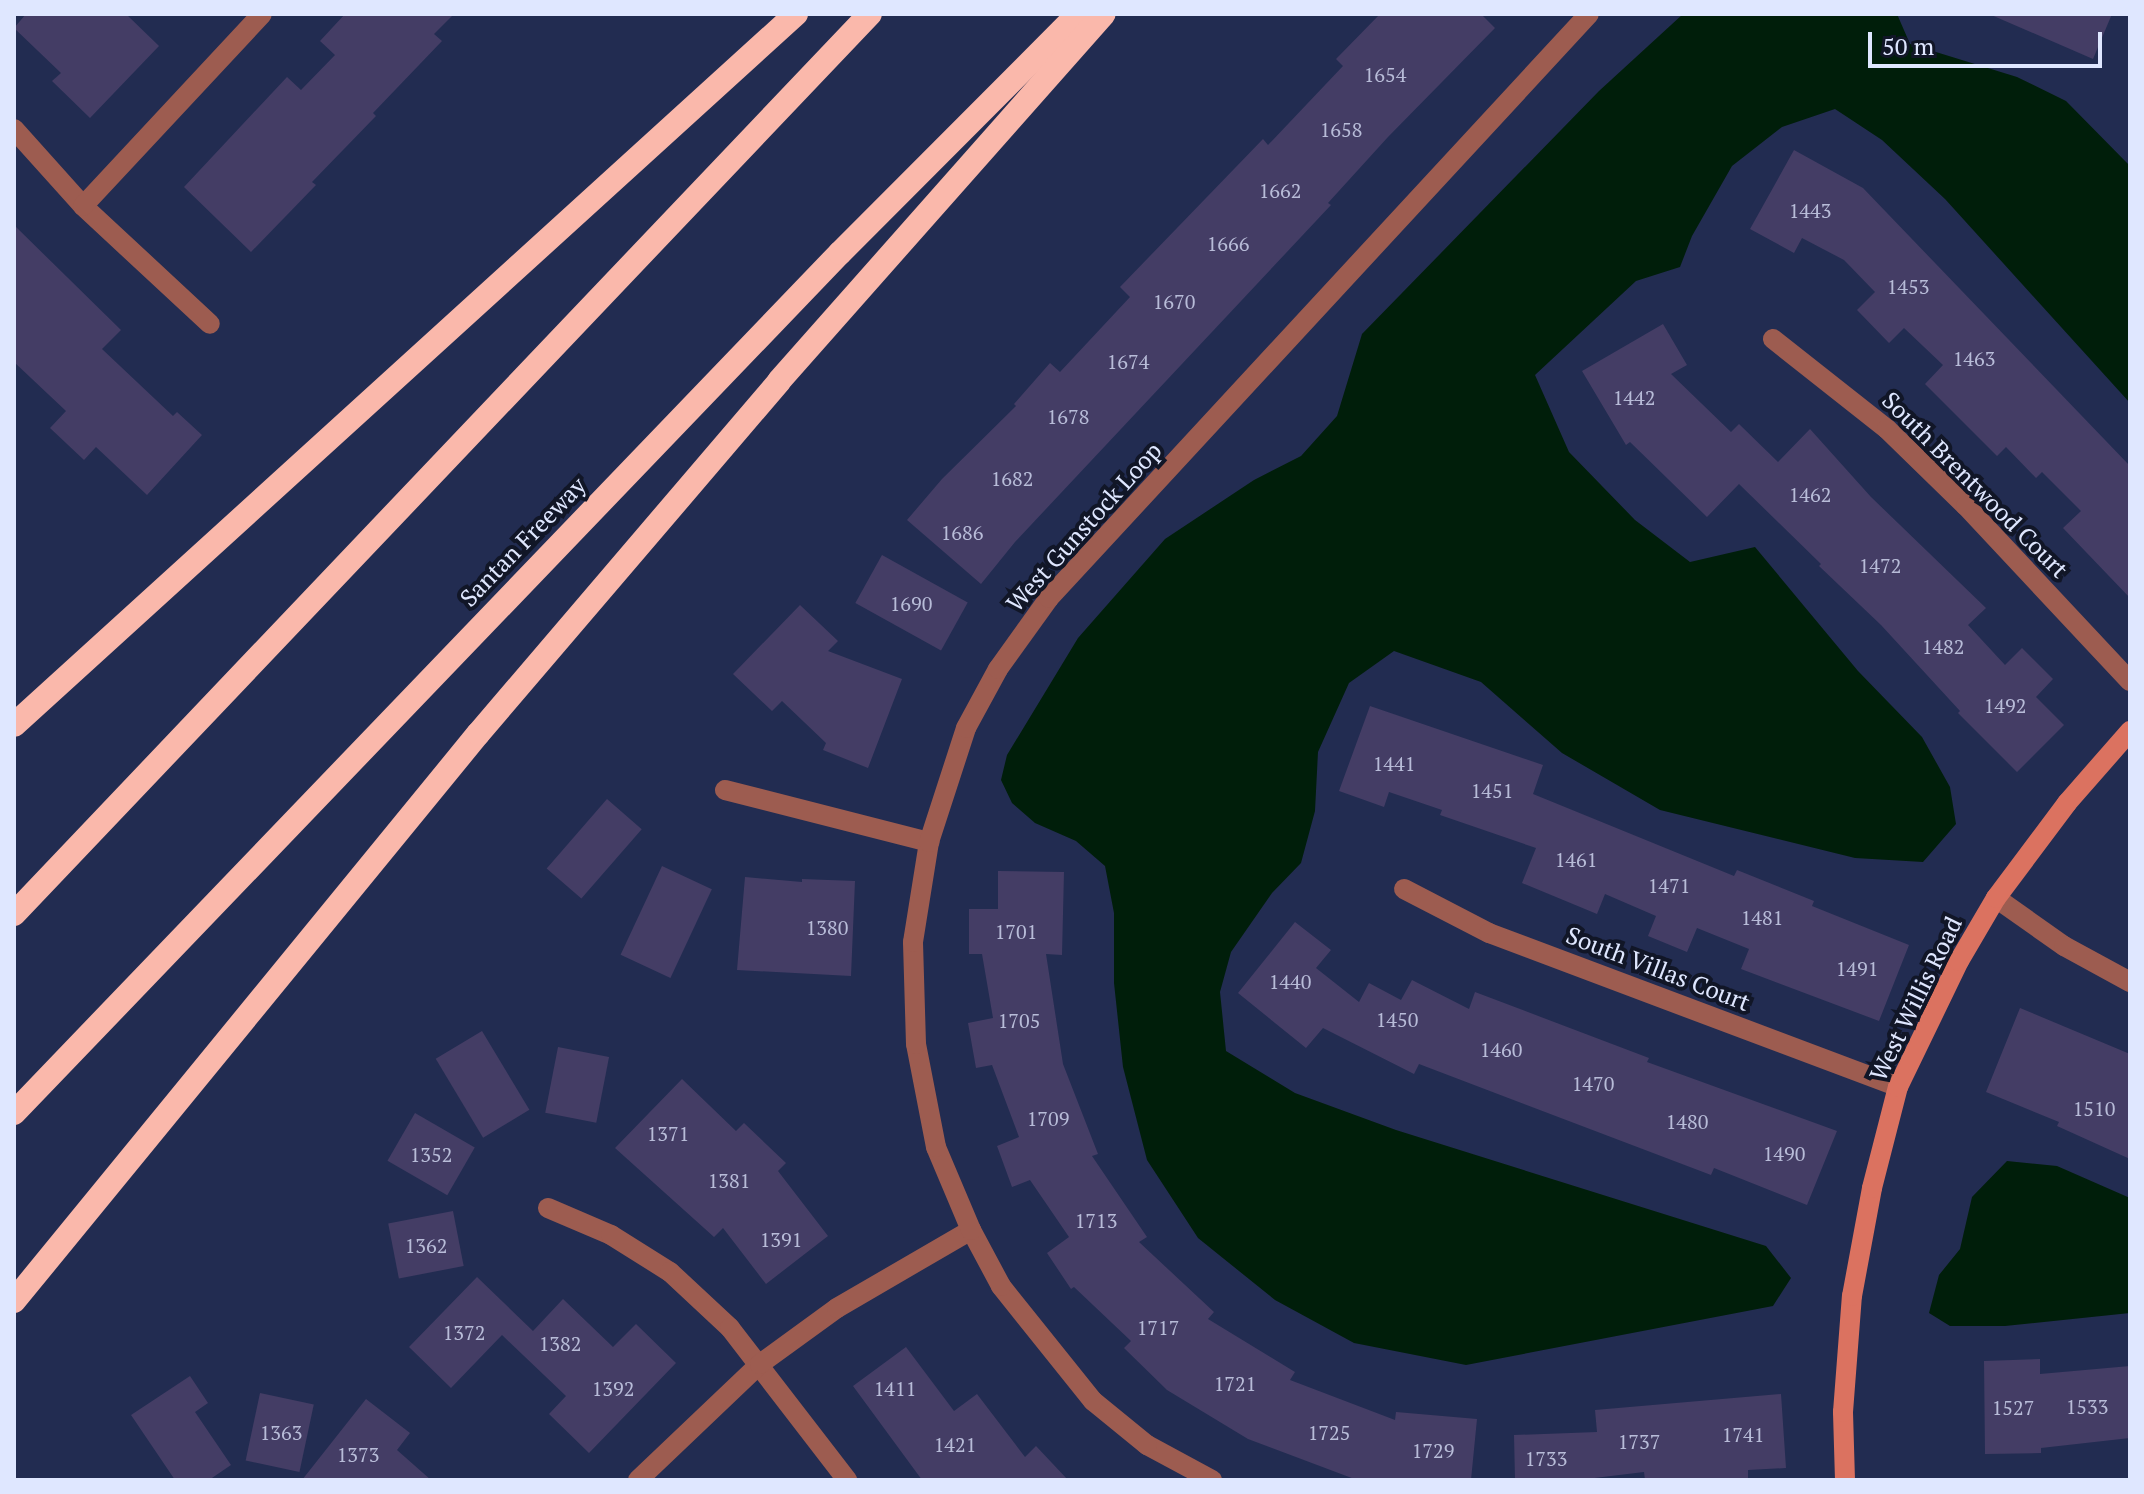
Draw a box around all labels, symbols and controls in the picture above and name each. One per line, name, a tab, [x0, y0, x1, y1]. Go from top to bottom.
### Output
scale bar	[1872, 16, 2106, 66]
text: 50 m	[1882, 30, 1934, 62]
house number: 1654	[1364, 62, 1406, 86]
house number: 1658	[1320, 117, 1362, 141]
house number: 1662	[1259, 178, 1301, 202]
house number: 1443	[1789, 198, 1831, 222]
house number: 1666	[1207, 231, 1249, 255]
house number: 1453	[1887, 274, 1929, 298]
house number: 1670	[1153, 289, 1195, 313]
house number: 1463	[1953, 346, 1995, 370]
house number: 1674	[1107, 349, 1149, 373]
house number: 1442	[1613, 385, 1655, 409]
street label: South Brentwood Court	[1876, 386, 2074, 584]
house number: 1678	[1047, 404, 1089, 428]
street label: West Gunstock Loop	[1000, 436, 1168, 618]
house number: 1682	[991, 466, 1033, 490]
street label: Santan Freeway	[454, 471, 592, 613]
house number: 1462	[1789, 482, 1831, 506]
house number: 1686	[941, 520, 983, 544]
house number: 1472	[1859, 553, 1901, 577]
house number: 1690	[890, 591, 932, 615]
house number: 1482	[1922, 634, 1964, 658]
house number: 1492	[1984, 693, 2026, 717]
house number: 1441	[1373, 751, 1415, 775]
house number: 1451	[1471, 778, 1513, 802]
house number: 1461	[1555, 847, 1597, 871]
house number: 1471	[1648, 873, 1690, 897]
house number: 1481	[1741, 905, 1783, 929]
street label: West Willis Road	[1864, 912, 1968, 1086]
house number: 1380	[806, 915, 848, 939]
house number: 1701	[995, 919, 1037, 943]
street label: South Villas Court	[1562, 921, 1754, 1017]
house number: 1491	[1836, 956, 1878, 980]
house number: 1440	[1269, 969, 1311, 993]
house number: 1450	[1376, 1007, 1418, 1031]
house number: 1705	[998, 1008, 1040, 1032]
house number: 1460	[1480, 1037, 1522, 1061]
house number: 1470	[1572, 1071, 1614, 1095]
house number: 1510	[2073, 1096, 2115, 1120]
house number: 1709	[1027, 1106, 1069, 1130]
house number: 1480	[1666, 1109, 1708, 1133]
house number: 1371	[647, 1121, 689, 1145]
house number: 1490	[1763, 1141, 1805, 1165]
house number: 1352	[410, 1142, 452, 1166]
house number: 1381	[708, 1168, 750, 1192]
house number: 1713	[1075, 1208, 1117, 1232]
house number: 1391	[760, 1227, 802, 1251]
house number: 1362	[405, 1233, 447, 1257]
house number: 1717	[1137, 1315, 1179, 1339]
house number: 1372	[443, 1320, 485, 1344]
house number: 1382	[539, 1331, 581, 1355]
house number: 1721	[1214, 1371, 1256, 1395]
house number: 1392	[592, 1376, 634, 1400]
house number: 1411	[874, 1376, 916, 1400]
house number: 1533	[2066, 1394, 2108, 1418]
house number: 1527	[1992, 1395, 2034, 1419]
house number: 1363	[260, 1420, 302, 1444]
house number: 1725	[1308, 1420, 1350, 1444]
house number: 1741	[1722, 1422, 1764, 1446]
house number: 1737	[1618, 1429, 1660, 1453]
house number: 1421	[934, 1432, 976, 1456]
house number: 1729	[1412, 1438, 1454, 1462]
house number: 1373	[337, 1442, 379, 1466]
house number: 1733	[1525, 1446, 1567, 1470]

